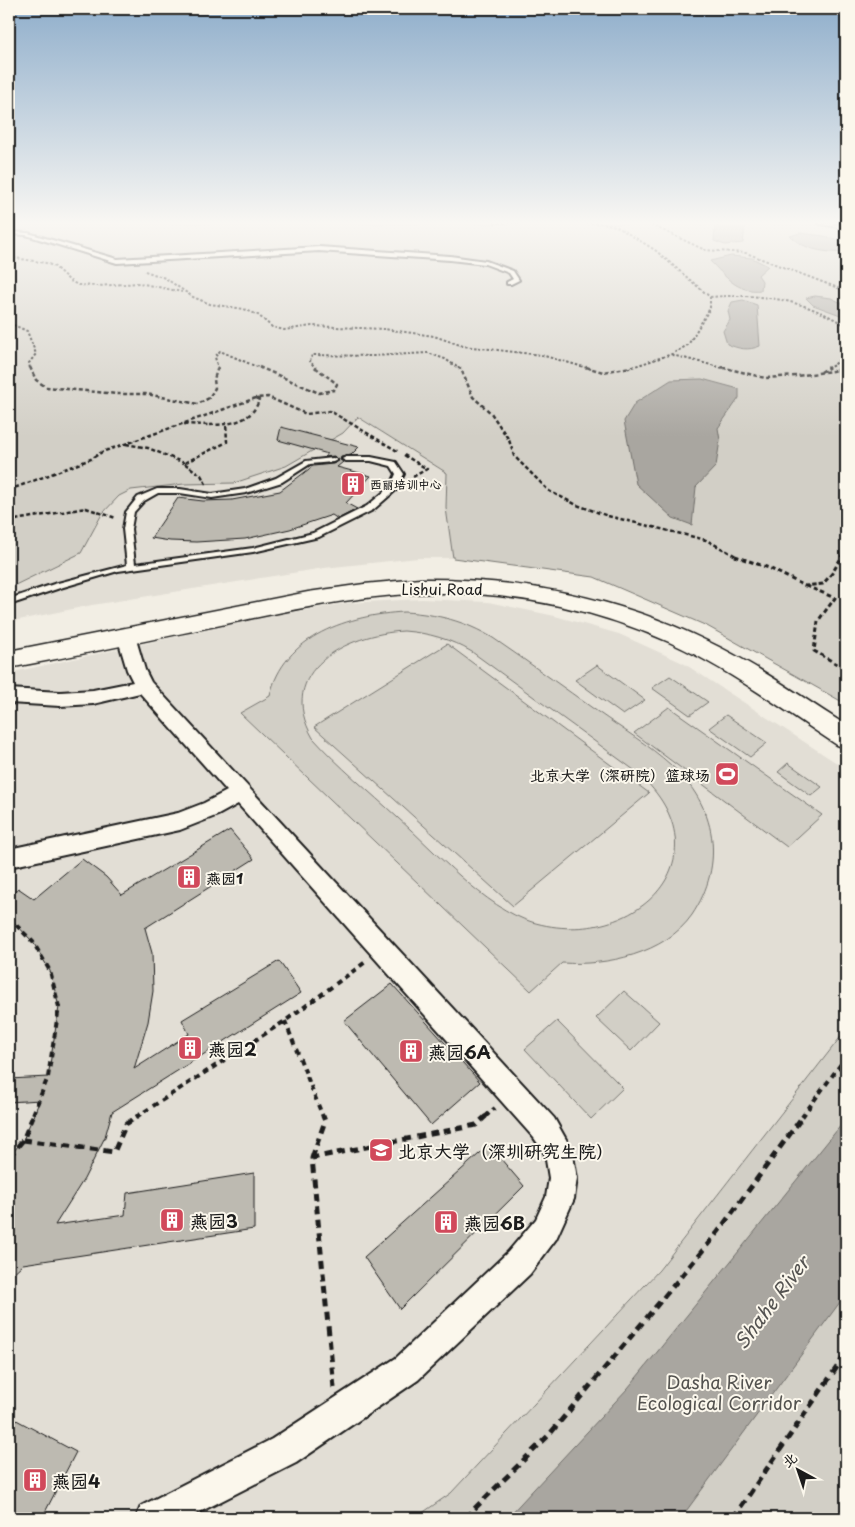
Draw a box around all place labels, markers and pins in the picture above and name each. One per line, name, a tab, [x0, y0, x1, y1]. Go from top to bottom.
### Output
building icon: 西丽培训中心	[340, 471, 366, 497]
place label: 西丽培训中心	[370, 475, 442, 493]
sports icon: 北京大学（深研院）篮球场	[714, 761, 740, 787]
place label: 北京大学（深研院）篮球场	[530, 763, 710, 786]
building icon: 燕园1	[176, 864, 202, 890]
place label: 燕园1	[206, 866, 243, 889]
building icon: 燕园2	[177, 1035, 203, 1061]
place label: 燕园2	[208, 1035, 257, 1062]
building icon: 燕园6A	[398, 1038, 424, 1064]
place label: 燕园6A	[428, 1038, 491, 1065]
school or university icon: 北京大学（深圳研究生院）	[368, 1137, 394, 1163]
place label: 北京大学（深圳研究生院）	[398, 1137, 614, 1164]
building icon: 燕园3	[159, 1207, 185, 1233]
place label: 燕园3	[190, 1207, 238, 1234]
building icon: 燕园6B	[433, 1209, 459, 1235]
place label: 燕园6B	[464, 1209, 525, 1236]
building icon: 燕园4	[22, 1467, 48, 1493]
place label: 燕园4	[52, 1467, 100, 1494]

